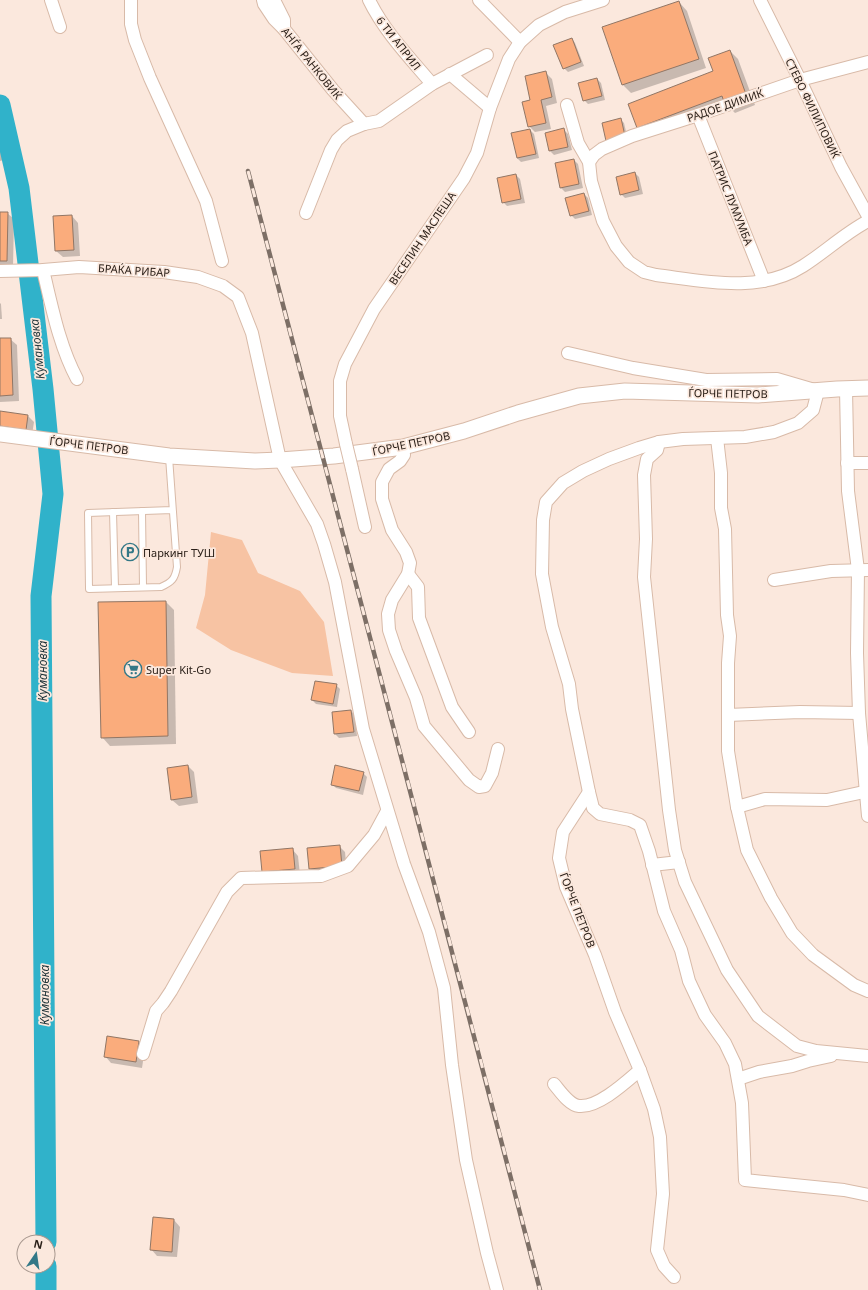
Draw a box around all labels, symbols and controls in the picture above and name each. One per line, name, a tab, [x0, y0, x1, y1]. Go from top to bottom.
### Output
street label: 6 ТИ АПРИЛ	[373, 13, 425, 73]
street label: АНЃА РАНКОВИЌ	[278, 24, 346, 102]
street label: СТЕВО ФИЛИПОВИЌ	[782, 55, 844, 161]
street label: РАДОЕ ДИМИЌ	[685, 85, 765, 125]
street label: ПАТРИС ЛУМУМБА	[705, 149, 757, 248]
street label: ВЕСЕЛИН МАСЛЕША	[385, 188, 459, 288]
street label: БРАЌА РИБАР	[98, 260, 171, 280]
water label: Кумановка	[25, 318, 49, 380]
street label: ЃОРЧЕ ПЕТРОВ	[688, 385, 768, 401]
street label: ЃОРЧЕ ПЕТРОВ	[371, 427, 451, 459]
street label: ЃОРЧЕ ПЕТРОВ	[49, 433, 129, 457]
parking icon: Паркинг ТУШ	[120, 542, 140, 562]
place label: Паркинг ТУШ	[143, 545, 215, 560]
water label: Кумановка	[34, 640, 51, 701]
supermarket icon: Super Kit-Go	[123, 659, 143, 679]
place label: Super Kit-Go	[146, 662, 211, 677]
street label: ЃОРЧЕ ПЕТРОВ	[557, 870, 599, 950]
water label: Кумановка	[36, 964, 53, 1025]
north arrow	[16, 1234, 56, 1274]
text: N	[32, 1235, 44, 1252]

